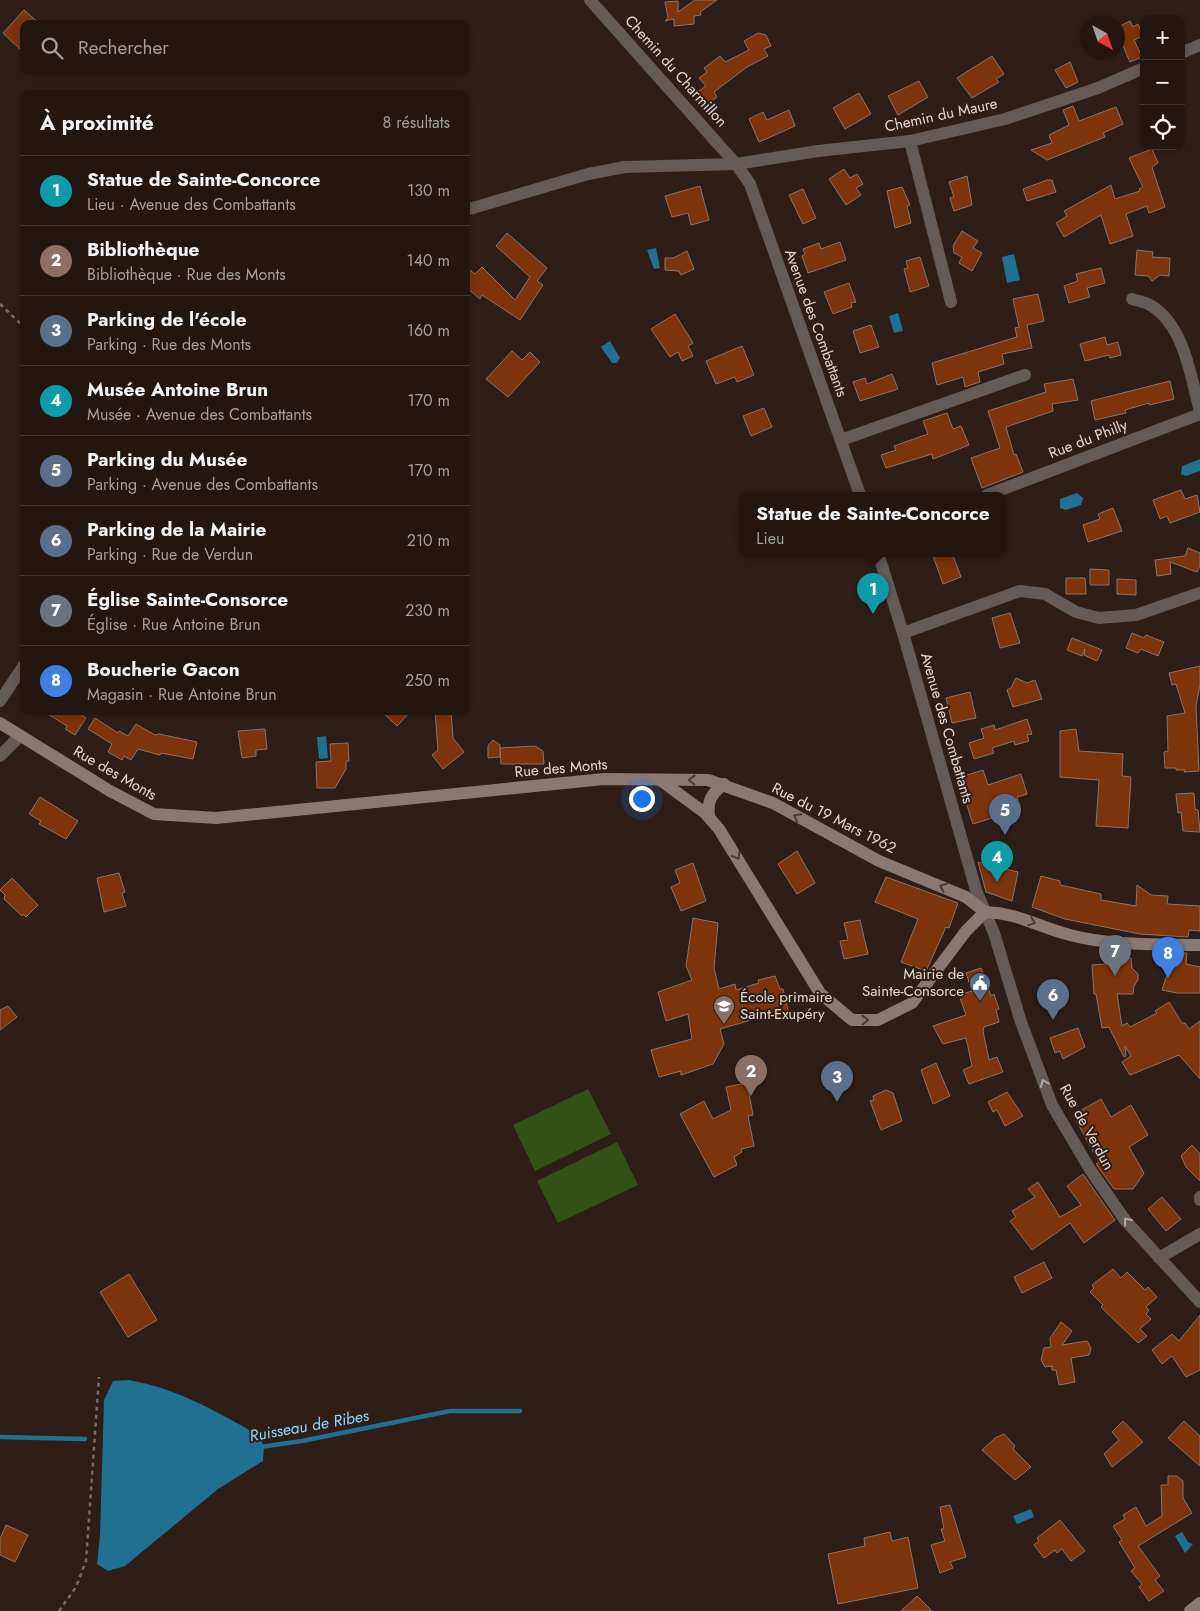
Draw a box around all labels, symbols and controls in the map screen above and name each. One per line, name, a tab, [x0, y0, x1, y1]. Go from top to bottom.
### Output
street label: Chemin du Charmillon	[620, 10, 732, 132]
north arrow	[1080, 15, 1125, 60]
map controls	[1140, 15, 1185, 150]
button: +	[1140, 15, 1185, 60]
search box	[20, 20, 470, 75]
icon: search	[38, 34, 66, 62]
text: Rechercher	[78, 34, 169, 61]
button: −	[1140, 60, 1185, 105]
street label: Chemin du Maure	[883, 92, 1000, 138]
button: locate	[1140, 105, 1185, 150]
text: À proximité	[40, 108, 154, 138]
text: 8 résultats	[383, 111, 450, 134]
text: Statue de Sainte-Concorce	[87, 166, 320, 193]
text: 1	[52, 179, 60, 202]
text: 130 m	[407, 179, 450, 202]
text: Lieu · Avenue des Combattants	[87, 193, 296, 216]
text: Bibliothèque	[87, 236, 199, 263]
street label: Avenue des Combattants	[779, 246, 853, 400]
text: 2	[51, 249, 61, 272]
text: 140 m	[407, 249, 450, 272]
text: Bibliothèque · Rue des Monts	[87, 263, 286, 286]
text: Parking de l'école	[87, 306, 247, 333]
text: 3	[51, 319, 61, 342]
text: 160 m	[407, 319, 450, 342]
text: Parking · Rue des Monts	[87, 333, 251, 356]
text: Musée Antoine Brun	[87, 376, 268, 403]
text: 4	[50, 389, 62, 412]
text: 170 m	[408, 389, 450, 412]
text: Musée · Avenue des Combattants	[87, 403, 312, 426]
street label: Rue du Philly	[1045, 414, 1131, 464]
text: Parking du Musée	[87, 446, 247, 473]
text: 5	[51, 459, 61, 482]
text: 170 m	[408, 459, 450, 482]
text: Parking · Avenue des Combattants	[87, 473, 318, 496]
popup	[739, 492, 1007, 557]
text: Statue de Sainte-Concorce	[756, 500, 990, 527]
text: Parking de la Mairie	[87, 516, 266, 543]
text: Lieu	[756, 527, 784, 550]
text: 6	[51, 529, 61, 552]
text: 210 m	[407, 529, 450, 552]
text: Parking · Rue de Verdun	[87, 543, 253, 566]
pin: 1	[857, 573, 889, 614]
text: Église Sainte-Consorce	[87, 586, 288, 613]
text: 7	[51, 599, 61, 622]
text: 230 m	[405, 599, 450, 622]
text: Église · Rue Antoine Brun	[87, 613, 261, 636]
street label: Avenue des Combattants	[915, 650, 979, 806]
text: Boucherie Gacon	[87, 656, 240, 683]
text: 8	[51, 669, 61, 692]
text: 250 m	[405, 669, 450, 692]
text: Magasin · Rue Antoine Brun	[87, 683, 277, 706]
street label: Rue des Monts	[69, 740, 161, 806]
street label: Rue des Monts	[514, 753, 608, 783]
one-way arrow	[688, 775, 696, 785]
street label: Rue du 19 Mars 1962	[768, 777, 900, 859]
your location	[629, 786, 655, 812]
pin: 5	[989, 794, 1021, 835]
one-way arrow	[794, 813, 803, 823]
pin: 4	[981, 841, 1013, 882]
one-way arrow	[731, 851, 740, 860]
one-way arrow	[939, 883, 948, 894]
one-way arrow	[1027, 916, 1036, 926]
pin: 7	[1099, 935, 1131, 976]
pin: 8	[1152, 937, 1184, 978]
place label: Mairie de Sainte-Consorce	[862, 963, 964, 1002]
public building icon: Mairie de Sainte-Consorce	[968, 971, 992, 1002]
pin: 6	[1037, 979, 1069, 1020]
place label: École primaire Saint-Exupéry	[740, 986, 833, 1025]
school or university icon: École primaire Saint-Exupéry	[712, 994, 736, 1025]
one-way arrow	[862, 1015, 869, 1025]
pin: 2	[735, 1055, 767, 1096]
pin: 3	[821, 1061, 853, 1102]
one-way arrow	[1040, 1079, 1050, 1087]
street label: Rue de Verdun	[1054, 1080, 1120, 1174]
one-way arrow	[1124, 1218, 1133, 1227]
water label: Ruisseau de Ribes	[248, 1404, 371, 1447]

